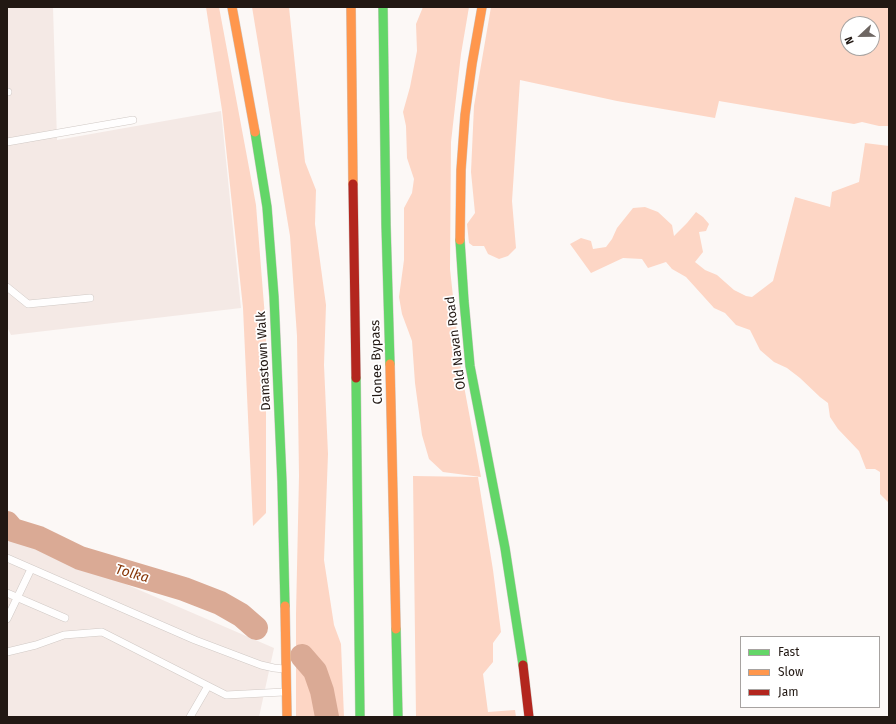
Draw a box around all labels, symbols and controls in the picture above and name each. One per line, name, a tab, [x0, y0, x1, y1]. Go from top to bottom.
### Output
north arrow	[840, 16, 880, 56]
text: N	[842, 34, 857, 46]
street label: Old Navan Road	[443, 295, 469, 391]
street label: Damastown Walk	[254, 311, 274, 411]
street label: Clonee Bypass	[368, 319, 386, 405]
water label: Tolka	[113, 561, 151, 587]
legend	[740, 636, 880, 708]
text: Fast	[778, 645, 800, 659]
text: Slow	[778, 665, 804, 679]
text: Jam	[778, 685, 798, 699]

